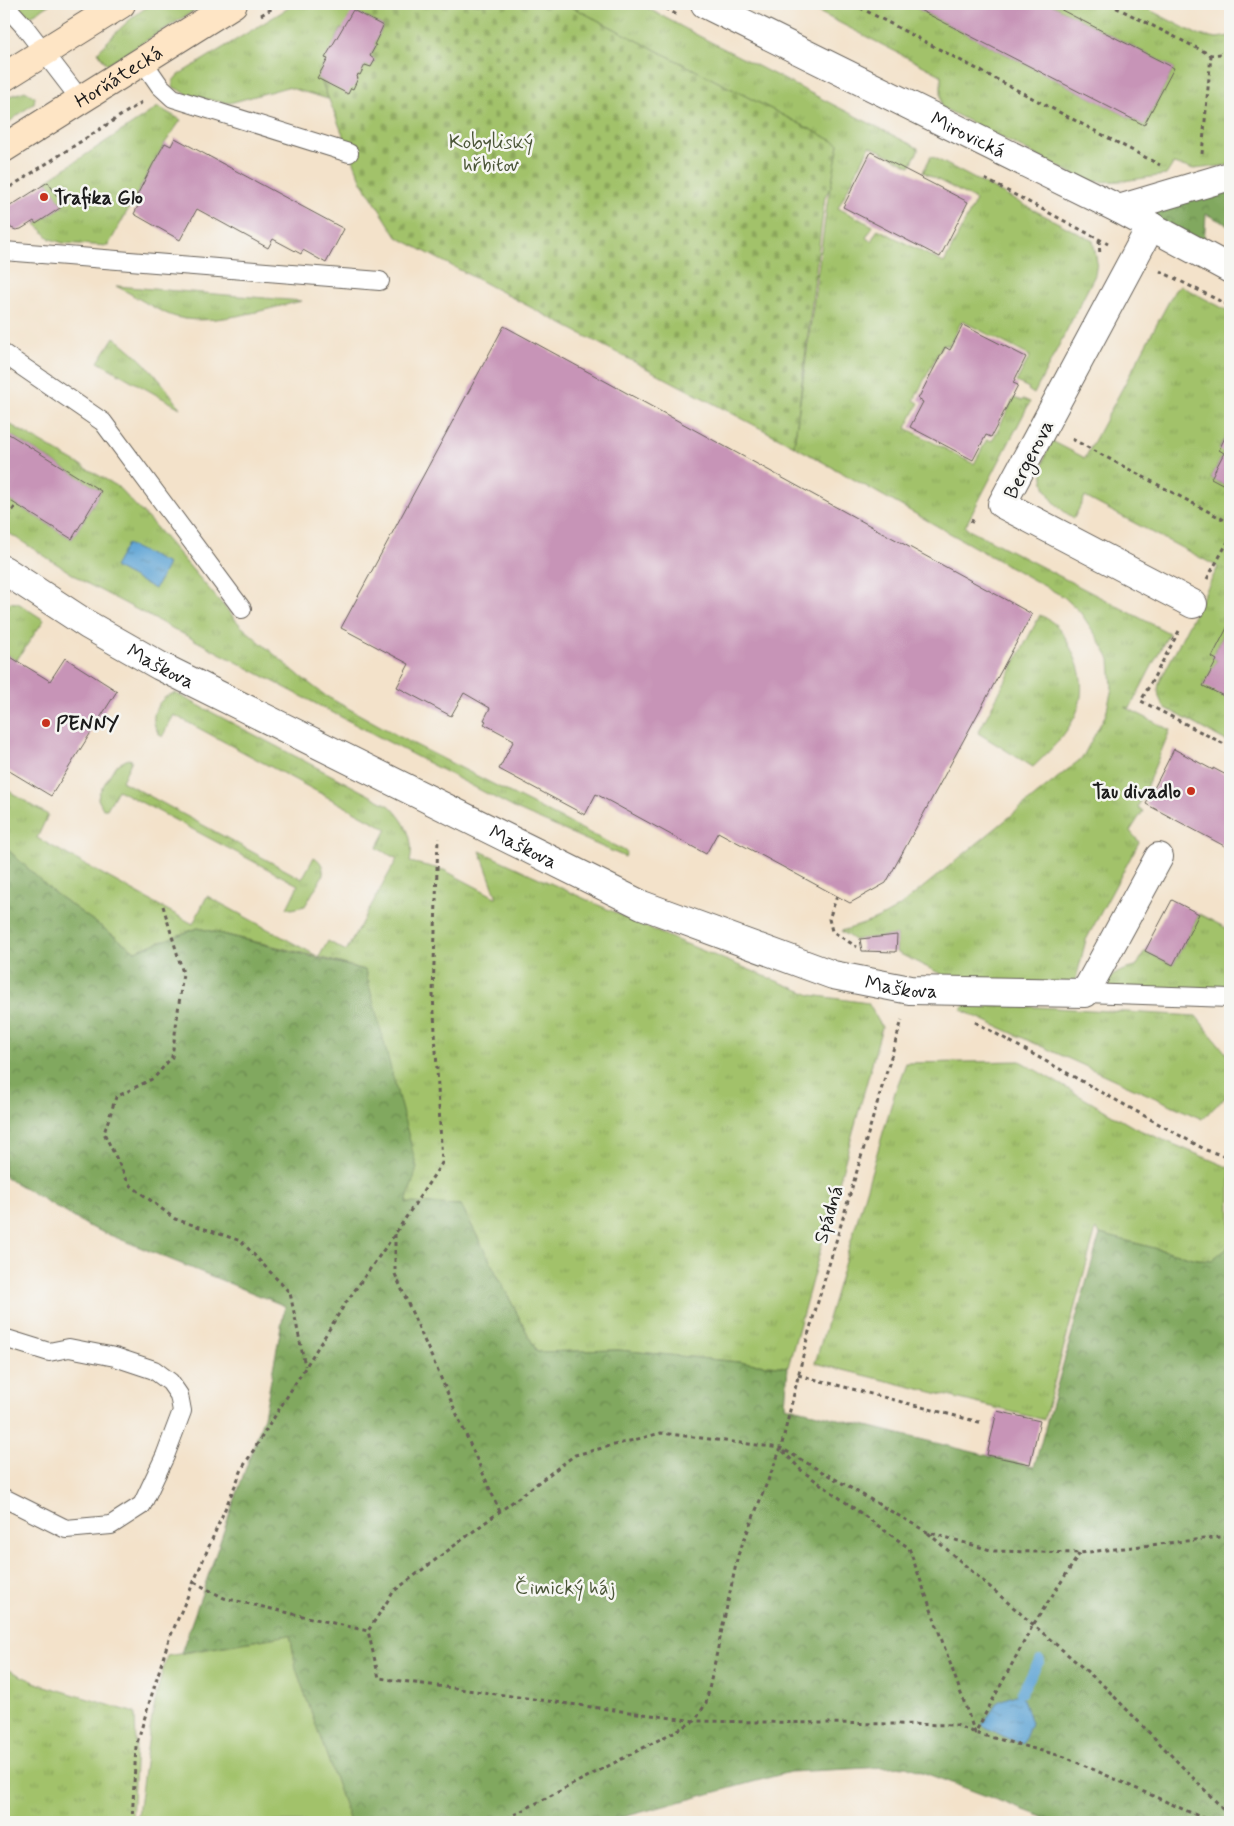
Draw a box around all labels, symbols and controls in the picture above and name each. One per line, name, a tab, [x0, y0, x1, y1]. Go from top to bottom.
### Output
street label: Horňátecká	[70, 40, 168, 115]
street label: Mirovická	[926, 106, 1010, 166]
park label: Kobyliský hřbitov	[449, 129, 533, 179]
place label: Trafika Glo	[54, 185, 143, 212]
marker: Trafika Glo	[38, 191, 50, 203]
street label: Bergerova	[998, 416, 1062, 504]
street label: Maškova	[122, 638, 199, 696]
place label: PENNY	[56, 711, 119, 738]
marker: PENNY	[40, 717, 52, 729]
place label: Tau divadlo	[1092, 779, 1181, 806]
marker: Tau divadlo	[1185, 785, 1197, 797]
street label: Maškova	[484, 819, 561, 876]
street label: Maškova	[862, 970, 938, 1005]
street label: Spádná	[808, 1182, 851, 1247]
park label: Čimický háj	[515, 1575, 615, 1602]

